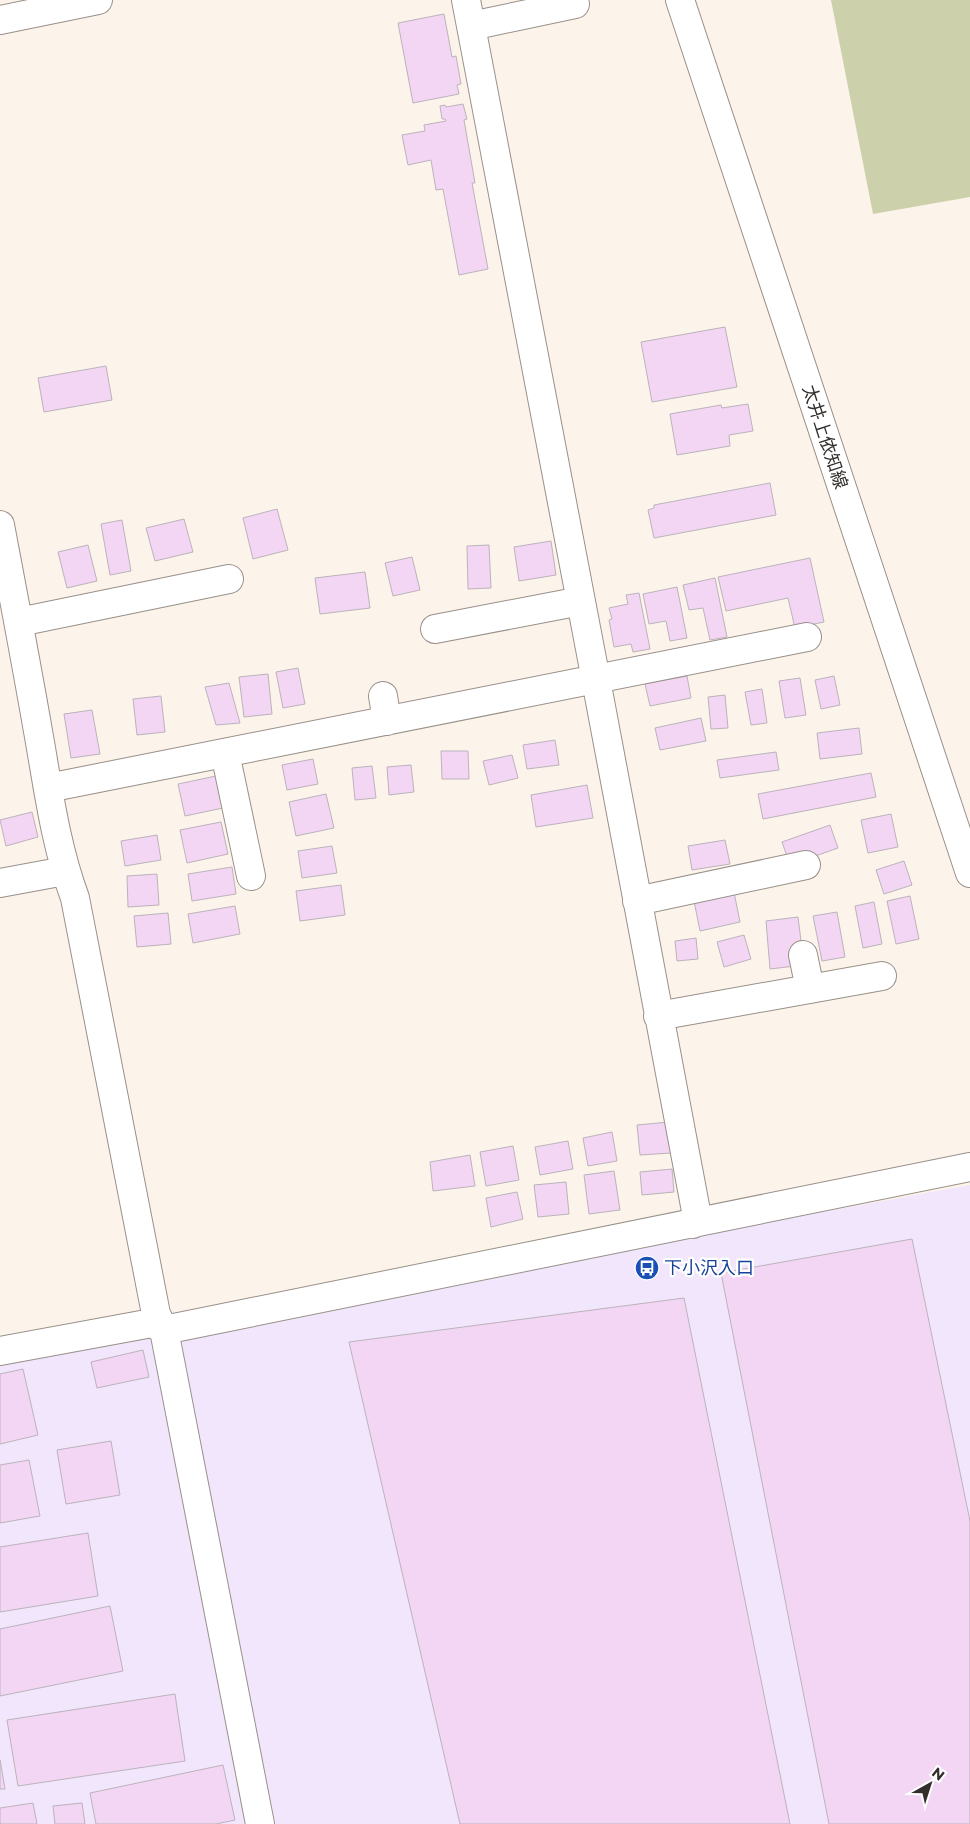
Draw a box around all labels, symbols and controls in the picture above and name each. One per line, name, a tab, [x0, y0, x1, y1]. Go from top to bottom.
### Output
street label: 太井上依知線	[798, 382, 852, 492]
bus stop icon: 下小沢入口	[634, 1255, 660, 1281]
place label: 下小沢入口	[664, 1257, 754, 1279]
north arrow	[905, 1759, 955, 1809]
text: N	[928, 1763, 948, 1784]

